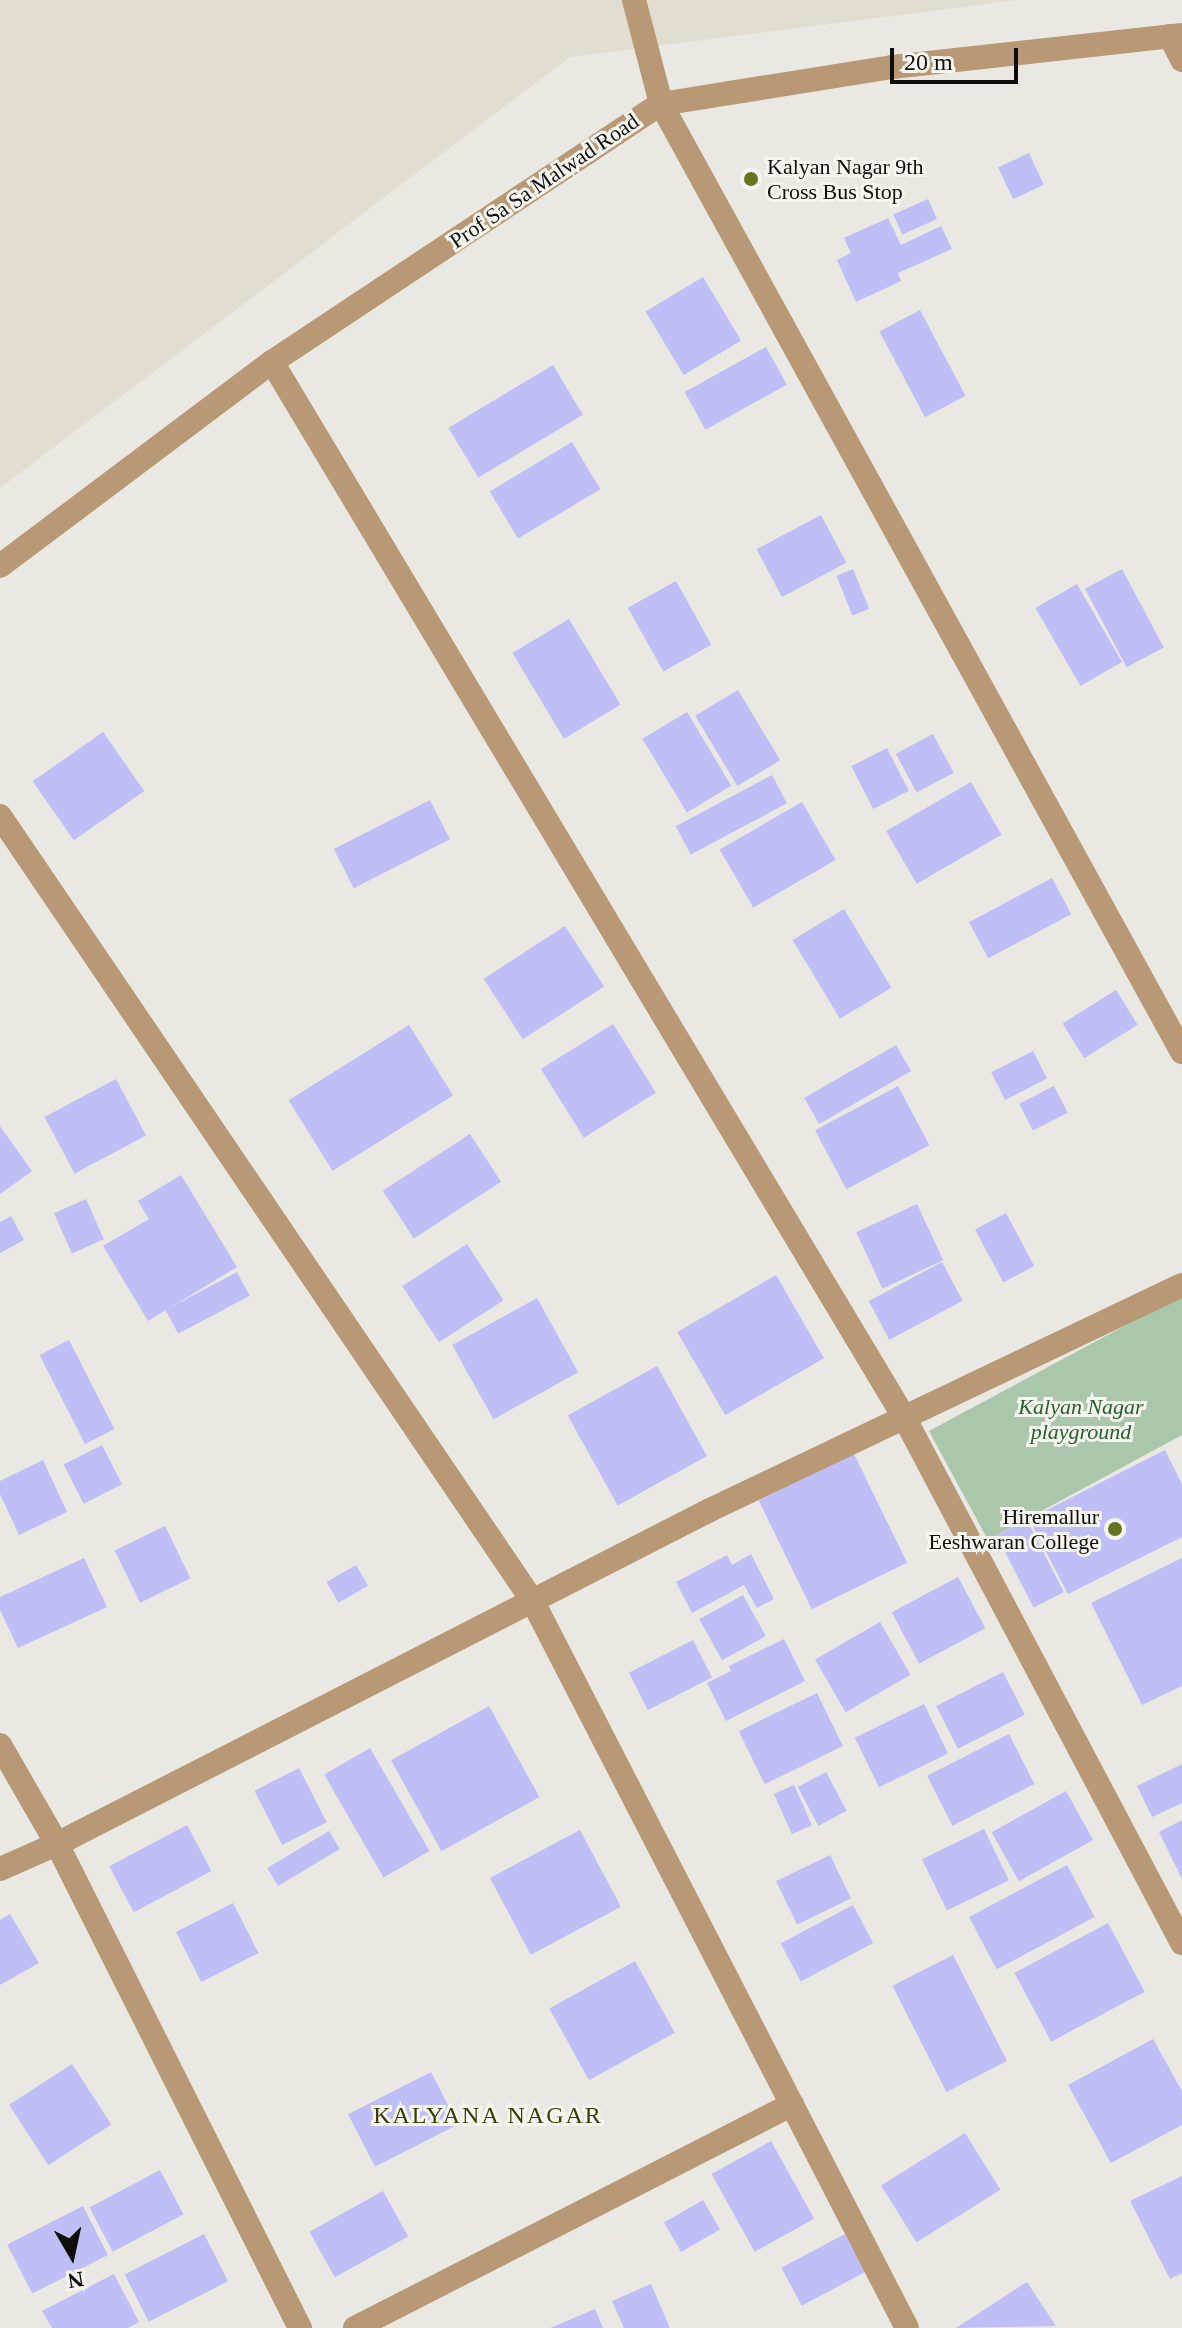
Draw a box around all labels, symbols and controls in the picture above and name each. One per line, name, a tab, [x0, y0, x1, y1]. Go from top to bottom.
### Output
scale bar	[894, 32, 1022, 82]
text: 20 m	[904, 49, 953, 75]
street label: Prof Sa Sa Malwad Road	[444, 108, 644, 254]
place label: Kalyan Nagar 9th Cross Bus Stop	[767, 153, 923, 204]
marker: Kalyan Nagar 9th Cross Bus Stop	[742, 170, 760, 188]
park label: Kalyan Nagar playground	[1018, 1393, 1144, 1444]
place label: Hiremallur Eeshwaran College	[929, 1503, 1099, 1554]
marker: Hiremallur Eeshwaran College	[1106, 1520, 1124, 1538]
district label: KALYANA NAGAR	[373, 2102, 603, 2130]
north arrow	[32, 2216, 112, 2296]
text: N	[66, 2267, 86, 2294]

